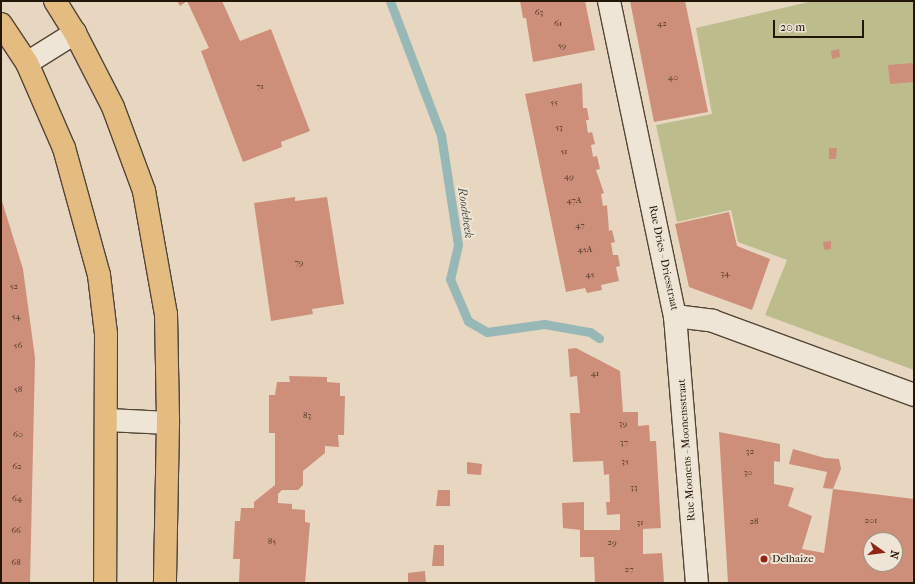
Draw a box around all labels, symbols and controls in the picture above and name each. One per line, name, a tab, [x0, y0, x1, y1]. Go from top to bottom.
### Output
house number: 63	[535, 7, 543, 17]
scale bar	[775, 12, 866, 38]
house number: 61	[554, 18, 562, 28]
house number: 42	[657, 18, 667, 28]
text: 20 m	[780, 20, 805, 34]
house number: 59	[558, 40, 566, 50]
house number: 40	[668, 72, 678, 82]
house number: 71	[256, 81, 264, 91]
house number: 55	[550, 97, 558, 107]
house number: 53	[555, 122, 563, 132]
house number: 51	[560, 146, 568, 156]
house number: 49	[564, 171, 574, 181]
water label: Roodebeek	[454, 187, 476, 239]
house number: 47A	[566, 195, 582, 205]
street label: Rue Dries - Driesstraat	[645, 204, 681, 312]
house number: 47	[575, 220, 585, 230]
house number: 45A	[578, 244, 592, 254]
house number: 79	[294, 257, 304, 267]
house number: 34	[720, 268, 730, 278]
house number: 45	[586, 269, 594, 279]
house number: 52	[10, 281, 18, 291]
house number: 54	[11, 311, 21, 321]
house number: 56	[14, 340, 22, 350]
house number: 41	[591, 368, 599, 378]
street label: Rue Moonens - Moonensstraat	[675, 378, 699, 522]
house number: 58	[14, 384, 22, 394]
house number: 83	[303, 410, 311, 420]
house number: 39	[619, 418, 627, 428]
house number: 60	[13, 429, 23, 439]
house number: 37	[620, 437, 628, 447]
house number: 32	[746, 446, 754, 456]
house number: 35	[621, 456, 629, 466]
house number: 62	[12, 461, 22, 471]
house number: 30	[744, 467, 752, 477]
house number: 33	[630, 482, 638, 492]
house number: 64	[12, 493, 22, 503]
house number: 201	[865, 515, 877, 525]
house number: 28	[749, 516, 759, 526]
house number: 31	[637, 517, 643, 527]
house number: 66	[11, 525, 21, 535]
north arrow	[863, 532, 903, 572]
house number: 85	[268, 536, 276, 546]
house number: 29	[607, 537, 617, 547]
text: N	[887, 549, 901, 560]
place label: Delhaize	[772, 552, 814, 566]
marker: Delhaize	[759, 554, 769, 564]
house number: 68	[11, 557, 21, 567]
house number: 27	[625, 564, 633, 574]

